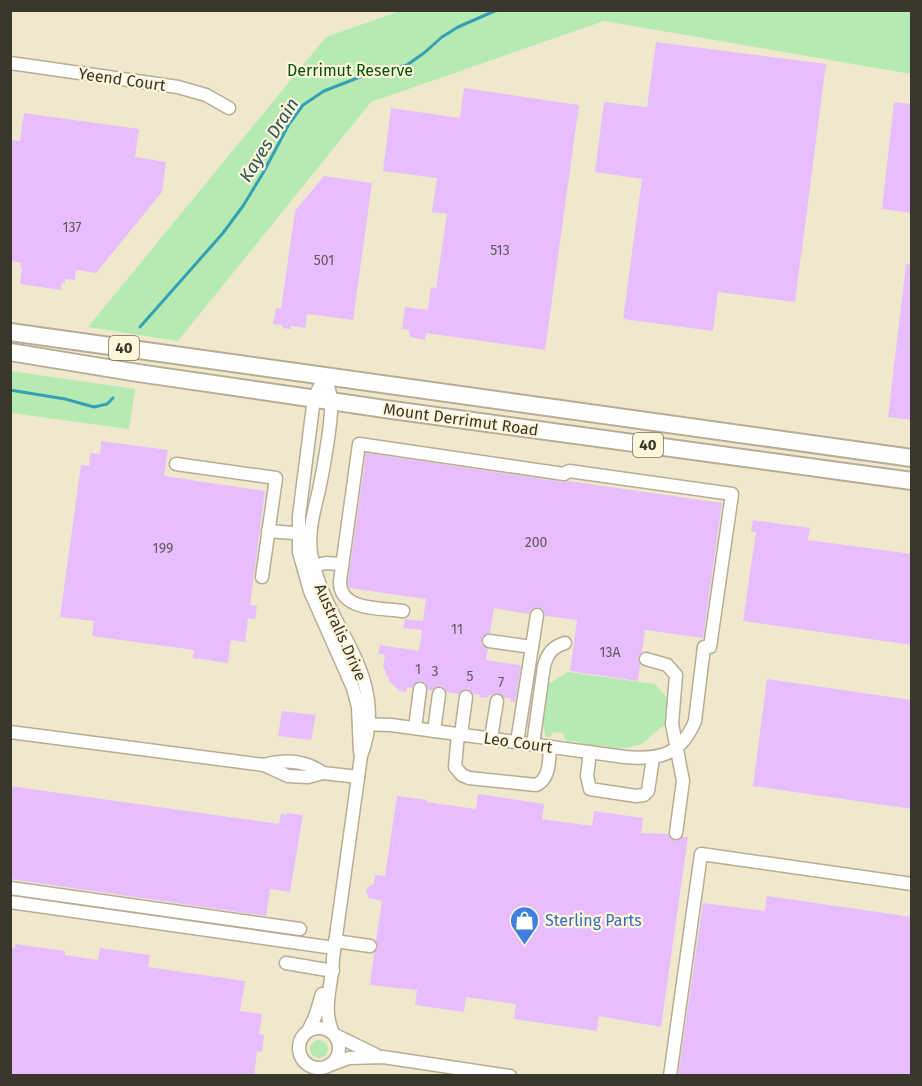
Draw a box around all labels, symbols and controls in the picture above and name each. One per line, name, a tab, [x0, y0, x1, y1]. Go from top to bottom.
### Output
park label: Derrimut Reserve	[287, 61, 413, 80]
street label: Yeend Court	[77, 64, 167, 95]
water label: Kayes Drain	[235, 94, 303, 186]
house number: 137	[62, 219, 82, 236]
house number: 513	[490, 242, 510, 259]
house number: 501	[314, 252, 334, 269]
road number: 40	[109, 336, 139, 360]
street label: Mount Derrimut Road	[382, 399, 540, 440]
road number: 40	[633, 433, 663, 457]
house number: 200	[525, 534, 547, 551]
house number: 199	[153, 540, 173, 557]
street label: Australis Drive	[311, 581, 370, 684]
house number: 11	[451, 621, 463, 638]
house number: 13A	[599, 644, 621, 661]
house number: 1	[415, 661, 421, 678]
house number: 3	[432, 663, 439, 680]
house number: 5	[466, 668, 474, 685]
house number: 7	[498, 674, 504, 691]
street label: Leo Court	[482, 728, 554, 757]
shop icon: Sterling Parts	[508, 904, 540, 946]
place label: Sterling Parts	[545, 911, 642, 930]

